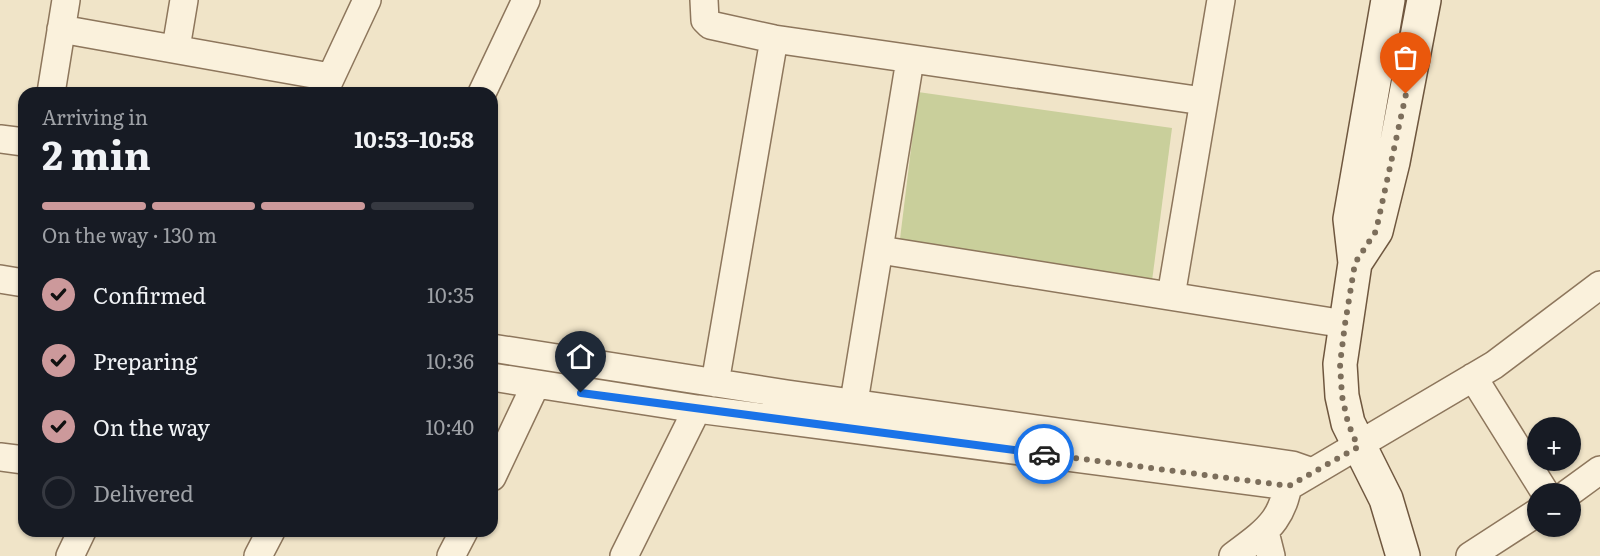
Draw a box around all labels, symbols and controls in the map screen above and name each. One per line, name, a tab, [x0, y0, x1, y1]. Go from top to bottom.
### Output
pin	[1380, 32, 1431, 94]
icon: bag	[1389, 41, 1422, 74]
text: Arriving in	[42, 101, 148, 131]
text: 10:53–10:58	[354, 122, 474, 155]
text: 2 min	[42, 124, 151, 182]
text: On the way · 130 m	[42, 219, 217, 249]
icon: check	[42, 278, 75, 311]
text: Confirmed	[93, 278, 206, 311]
text: 10:35	[427, 279, 474, 309]
pin	[555, 331, 606, 393]
icon: home	[564, 340, 597, 373]
icon: check	[42, 344, 75, 377]
text: Preparing	[93, 344, 197, 377]
text: 10:36	[426, 345, 474, 375]
icon: check	[42, 410, 75, 443]
text: On the way	[93, 410, 210, 443]
text: 10:40	[425, 411, 474, 441]
map controls	[1527, 417, 1581, 537]
button: +	[1527, 417, 1581, 471]
courier	[1014, 424, 1074, 484]
icon: car	[1028, 438, 1061, 471]
text: Delivered	[93, 476, 194, 509]
button: −	[1527, 483, 1581, 537]

